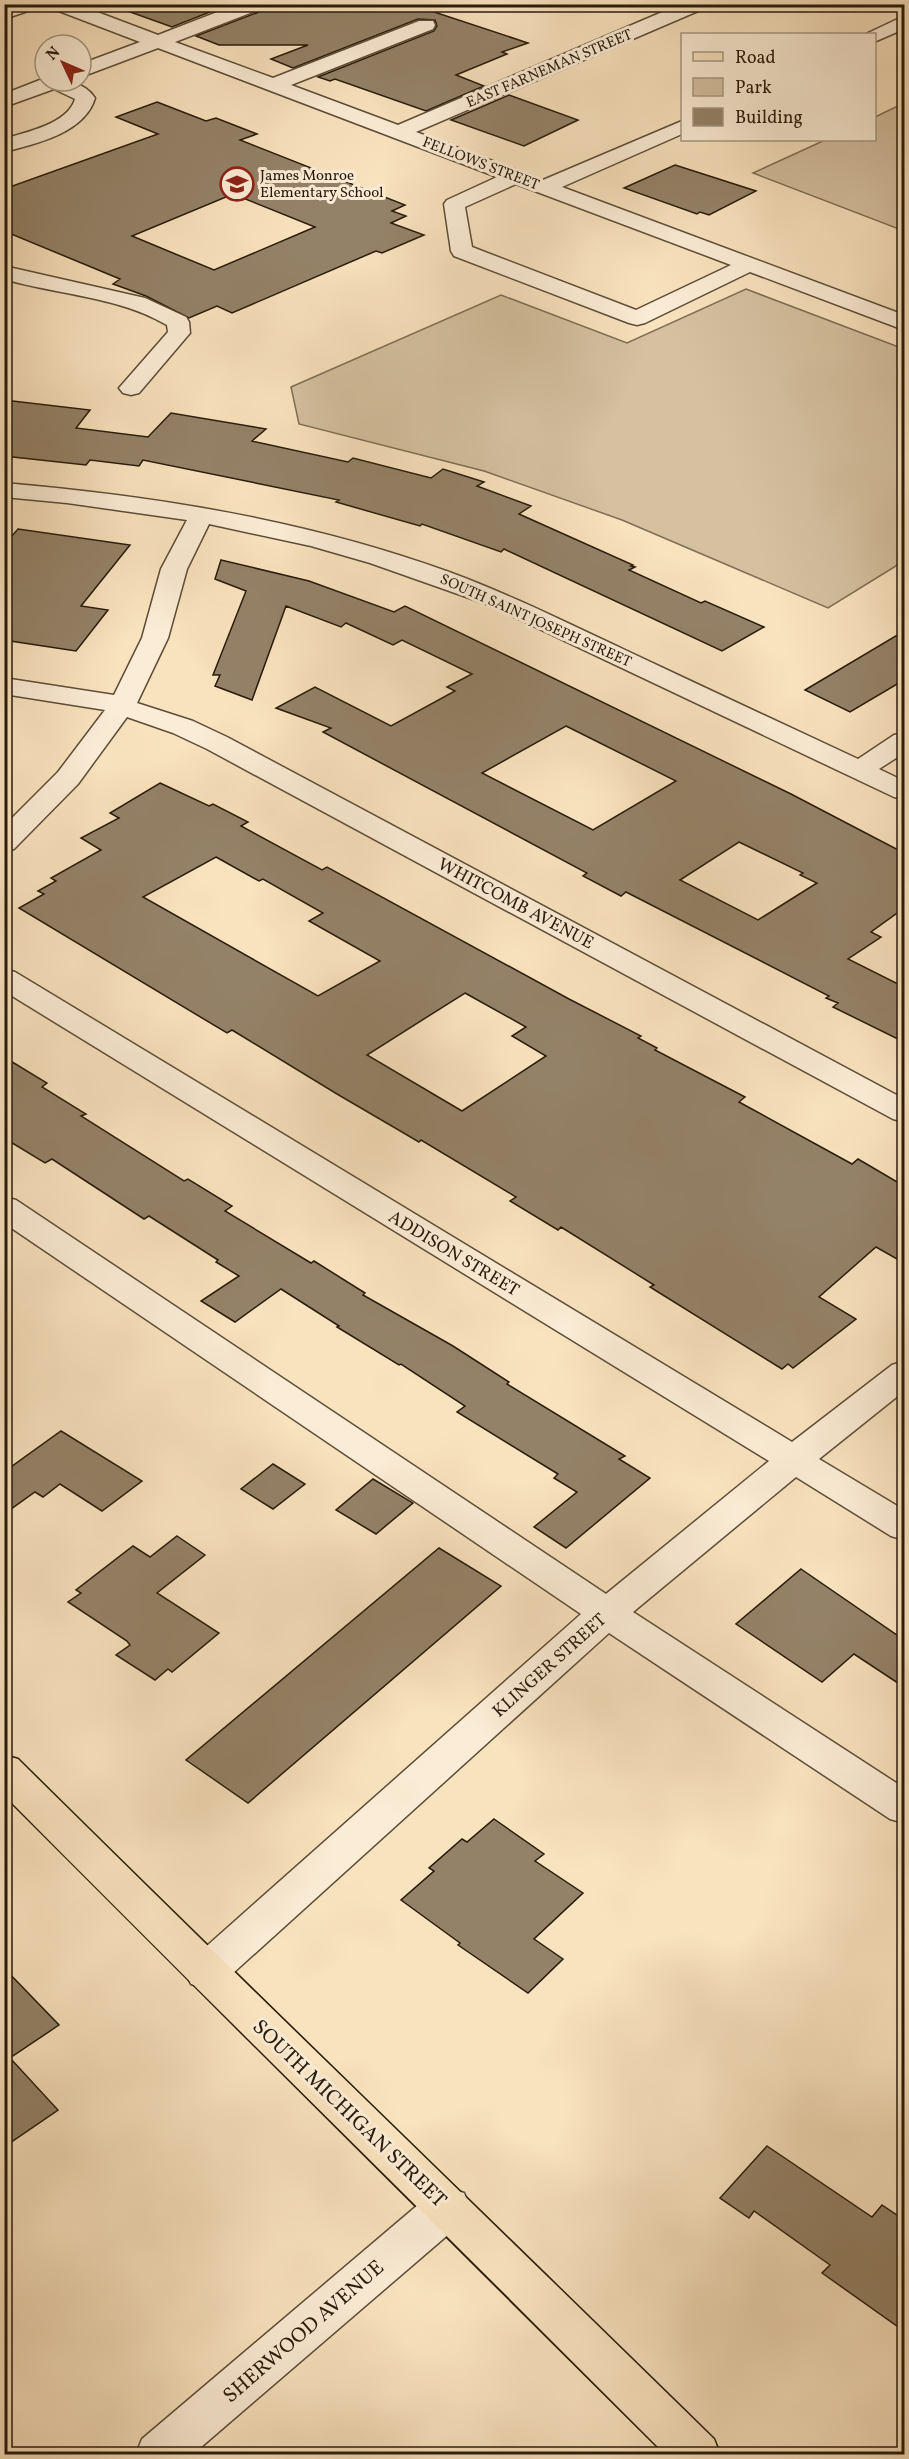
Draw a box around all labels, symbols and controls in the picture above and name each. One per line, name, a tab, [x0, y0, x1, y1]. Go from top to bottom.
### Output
street label: EAST FARNEMAN STREET	[463, 25, 636, 114]
north arrow	[33, 33, 93, 93]
legend	[681, 33, 876, 141]
text: N	[42, 42, 66, 66]
text: Road	[735, 46, 776, 71]
text: Park	[735, 76, 772, 101]
text: Building	[735, 106, 803, 131]
street label: FELLOWS STREET	[419, 132, 542, 196]
school or university icon: James Monroe Elementary School	[219, 166, 255, 202]
place label: James Monroe Elementary School	[260, 166, 383, 204]
street label: SOUTH SAINT JOSEPH STREET	[436, 570, 635, 673]
street label: WHITCOMB AVENUE	[433, 853, 598, 956]
street label: ADDISON STREET	[383, 1205, 524, 1304]
street label: KLINGER STREET	[488, 1608, 613, 1724]
street label: SOUTH MICHIGAN STREET	[245, 2013, 453, 2215]
street label: SHERWOOD AVENUE	[217, 2254, 391, 2410]

